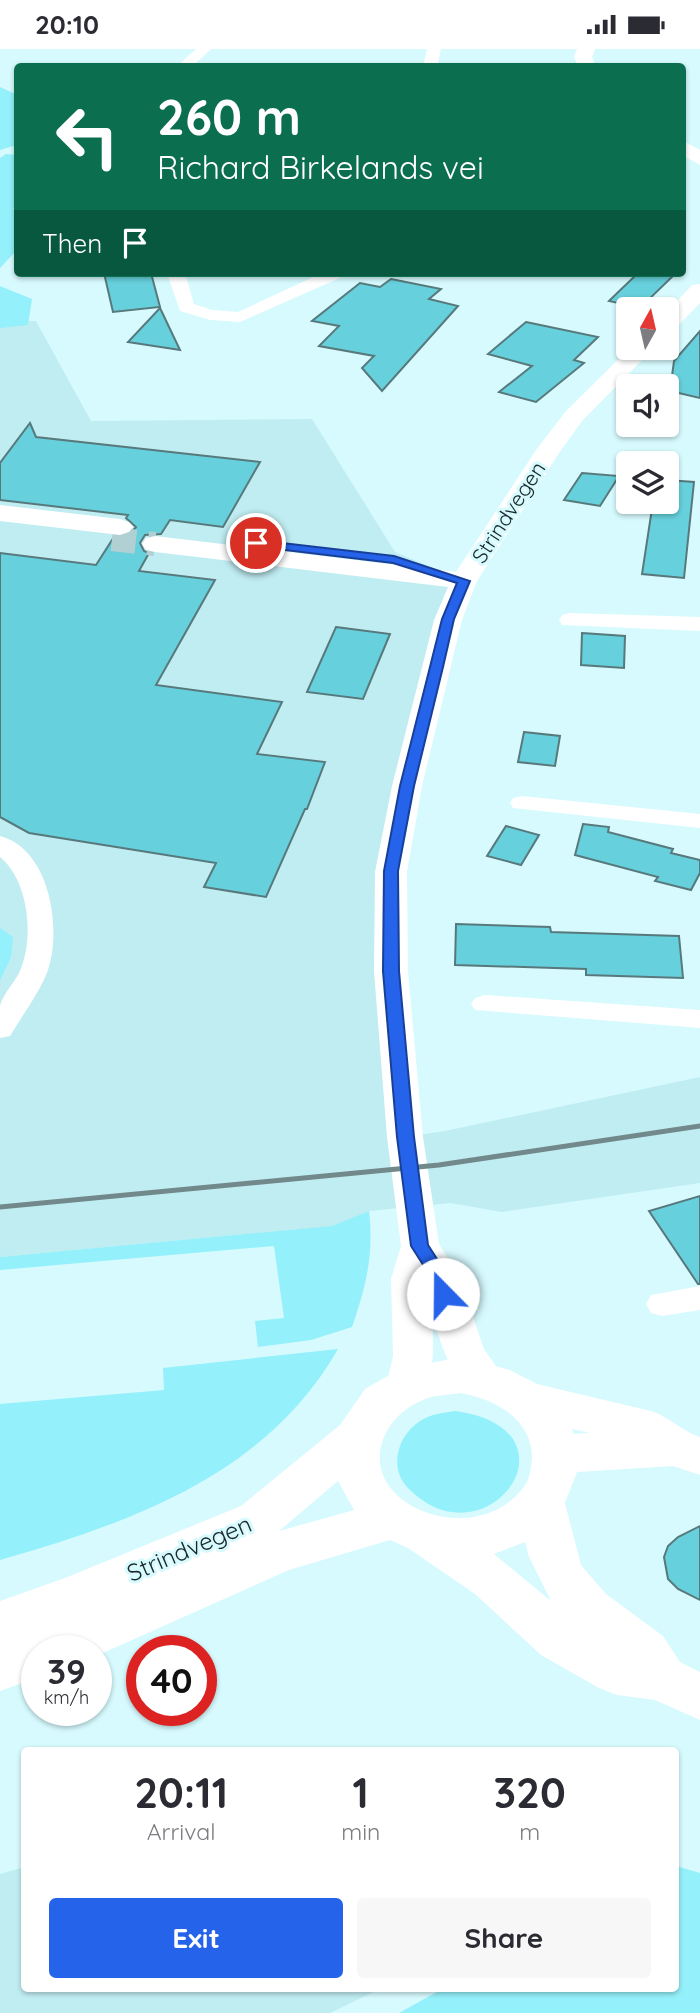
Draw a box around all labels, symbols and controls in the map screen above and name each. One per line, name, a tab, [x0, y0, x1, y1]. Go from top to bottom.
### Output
text: 20:10	[35, 8, 99, 41]
text: 260 m	[157, 86, 301, 147]
icon: left	[42, 91, 133, 182]
text: Richard Birkelands vei	[157, 147, 484, 187]
icon: arrive	[116, 224, 154, 262]
text: Then	[42, 227, 102, 260]
north arrow	[616, 297, 679, 361]
map controls	[616, 297, 679, 514]
button: sound	[616, 374, 679, 437]
button: layers	[616, 451, 679, 514]
street label: Strindvegen	[466, 456, 550, 568]
pin	[226, 513, 286, 573]
icon: arrive	[237, 524, 275, 562]
position arrow	[406, 1257, 480, 1331]
street label: Strindvegen	[122, 1508, 256, 1588]
speed limit sign: 40	[126, 1635, 217, 1726]
text: 39	[47, 1649, 86, 1693]
text: km/h	[44, 1686, 89, 1709]
text: 20:11	[134, 1766, 228, 1819]
text: 1	[353, 1766, 369, 1819]
text: 320	[494, 1766, 566, 1819]
text: Arrival	[147, 1817, 216, 1846]
text: min	[341, 1817, 380, 1846]
text: m	[519, 1817, 540, 1846]
button: Exit	[49, 1898, 343, 1978]
button: Share	[357, 1898, 651, 1978]

